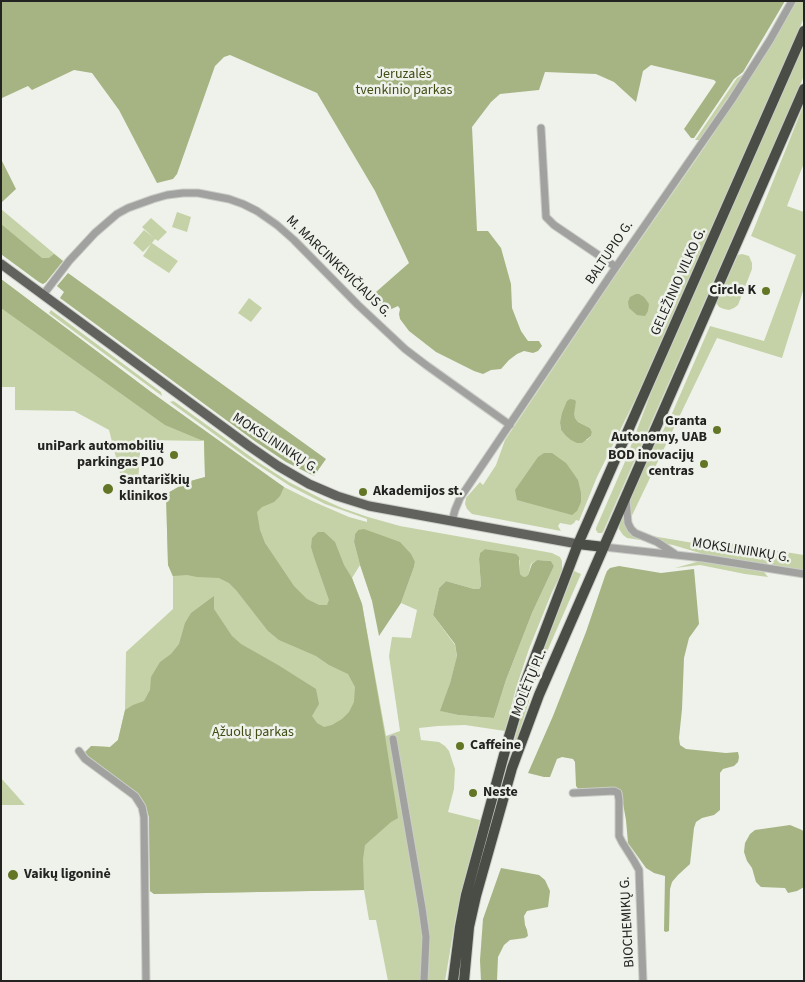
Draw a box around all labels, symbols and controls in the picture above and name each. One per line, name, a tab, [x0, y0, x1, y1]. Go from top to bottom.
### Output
park label: Jeruzalės tvenkinio parkas	[356, 67, 452, 100]
street label: M. MARCINKEVIČIAUS G.	[282, 212, 394, 322]
street label: BALTUPIO G.	[583, 218, 637, 288]
street label: GELEŽINIO VILKO G.	[648, 226, 710, 338]
place label: Circle K	[709, 283, 756, 299]
marker: Circle K	[760, 285, 772, 297]
street label: MOKSLININKŲ G.	[229, 410, 321, 478]
place label: Granta Autonomy, UAB	[611, 414, 707, 447]
marker: Granta Autonomy, UAB	[711, 424, 723, 436]
place label: uniPark automobilių parkingas P10	[37, 439, 164, 472]
place label: BOD inovacijų centras	[608, 448, 694, 481]
marker: uniPark automobilių parkingas P10	[168, 449, 180, 461]
marker: BOD inovacijų centras	[698, 458, 710, 470]
place label: Santariškių klinikos	[119, 473, 190, 506]
marker: Santariškių klinikos	[101, 482, 115, 496]
place label: Akademijos st.	[373, 484, 463, 500]
marker: Akademijos st.	[357, 486, 369, 498]
street label: MOKSLININKŲ G.	[691, 535, 791, 567]
street label: MOLĖTŲ PL.	[509, 647, 551, 719]
park label: Ąžuolų parkas	[212, 725, 294, 741]
place label: Caffeine	[470, 738, 521, 754]
marker: Caffeine	[454, 740, 466, 752]
place label: Neste	[483, 785, 518, 801]
marker: Neste	[467, 787, 479, 799]
place label: Vaikų ligoninė	[24, 867, 111, 883]
marker: Vaikų ligoninė	[6, 868, 20, 882]
street label: BIOCHEMIKŲ G.	[617, 876, 639, 968]

